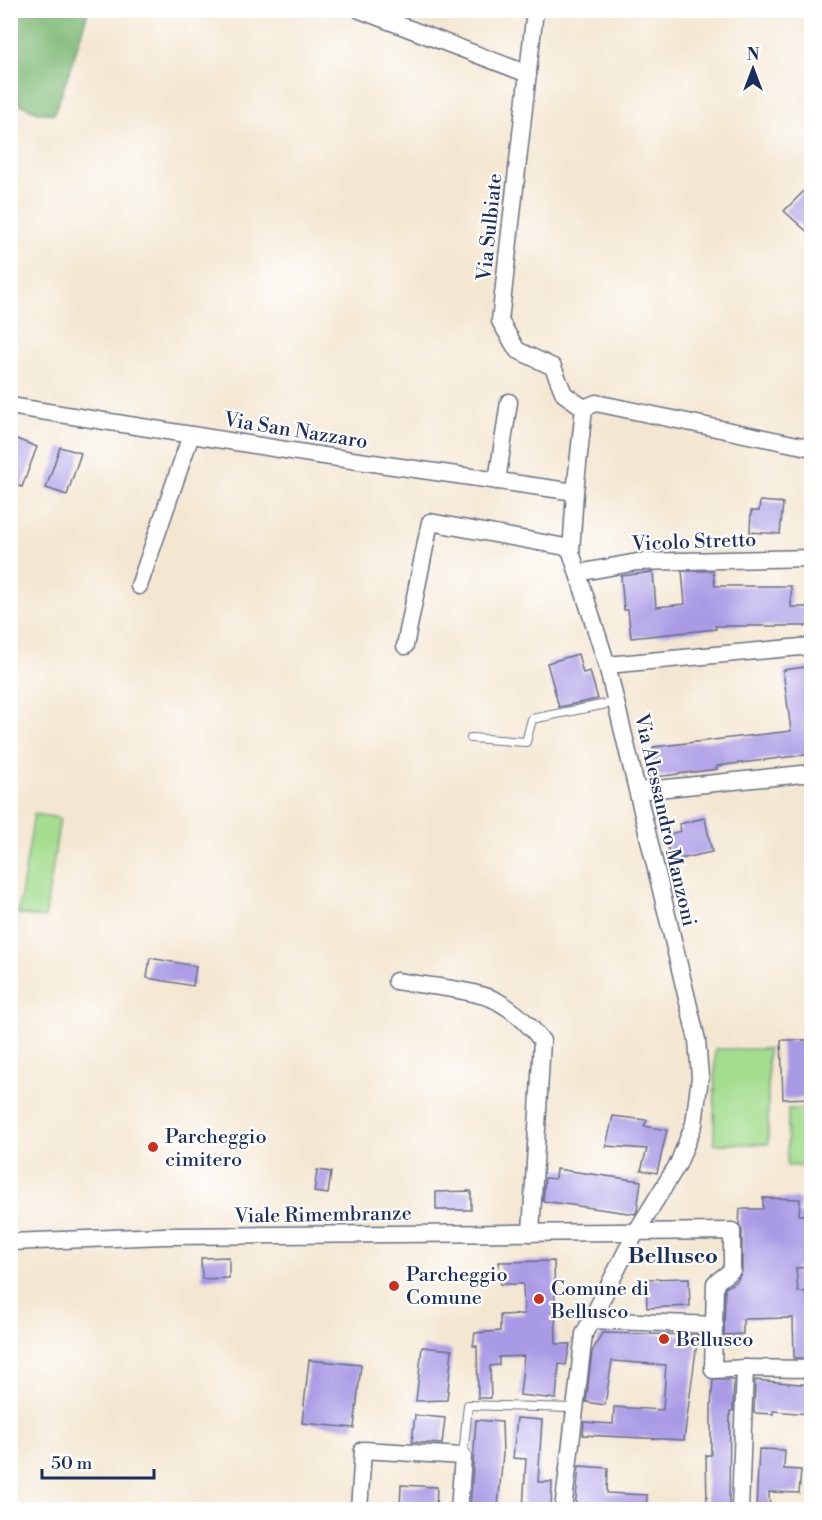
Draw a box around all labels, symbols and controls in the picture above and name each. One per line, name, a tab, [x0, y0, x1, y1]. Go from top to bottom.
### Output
north arrow	[723, 39, 783, 99]
text: N	[747, 45, 760, 65]
street label: Via Sulbiate	[472, 172, 509, 283]
street label: Via San Nazzaro	[221, 408, 369, 455]
street label: Vicolo Stretto	[630, 528, 757, 557]
street label: Via Alessandro Manzoni	[628, 711, 701, 930]
place label: Parcheggio cimitero	[165, 1125, 267, 1173]
marker: Parcheggio cimitero	[146, 1140, 160, 1154]
street label: Viale Rimembranze	[233, 1201, 412, 1230]
district label: Bellusco	[628, 1243, 718, 1270]
place label: Parcheggio Comune	[406, 1263, 508, 1311]
place label: Comune di Bellusco	[550, 1277, 649, 1325]
marker: Parcheggio Comune	[387, 1279, 401, 1293]
marker: Comune di Bellusco	[532, 1292, 546, 1306]
place label: Bellusco	[675, 1328, 754, 1353]
marker: Bellusco	[657, 1332, 671, 1346]
scale bar	[42, 1442, 154, 1480]
text: 50 m	[51, 1452, 93, 1475]

